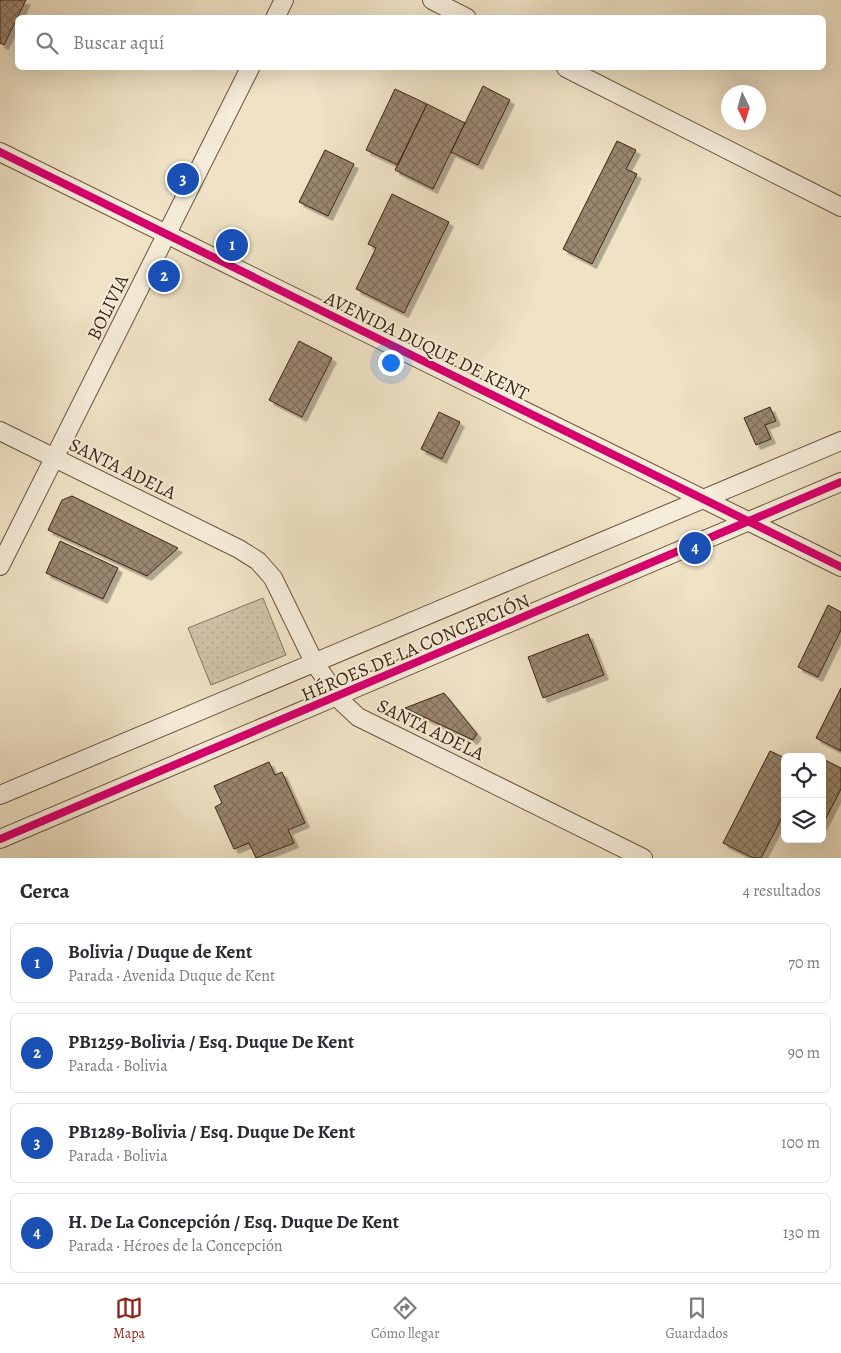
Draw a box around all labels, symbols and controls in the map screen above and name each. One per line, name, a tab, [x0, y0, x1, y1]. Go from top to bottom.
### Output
search box	[15, 15, 826, 70]
icon: search	[33, 29, 61, 57]
text: Buscar aquí	[73, 30, 164, 56]
north arrow	[721, 85, 766, 130]
pin: 3	[167, 160, 199, 198]
pin: 1	[216, 226, 248, 264]
pin: 2	[148, 257, 180, 295]
street label: BOLIVIA	[81, 269, 135, 345]
street label: AVENIDA DUQUE DE KENT	[319, 285, 534, 407]
your location	[378, 350, 404, 376]
street label: SANTA ADELA	[65, 432, 181, 506]
pin: 4	[679, 529, 711, 567]
street label: HÉROES DE LA CONCEPCIÓN	[297, 588, 534, 708]
street label: SANTA ADELA	[373, 693, 489, 767]
map controls	[781, 753, 826, 843]
button: locate	[781, 753, 826, 798]
button: layers	[781, 798, 826, 843]
text: Cerca	[20, 877, 70, 905]
text: 4 resultados	[743, 880, 821, 902]
text: Bolivia / Duque de Kent	[68, 939, 252, 965]
text: 1	[34, 952, 40, 974]
text: 70 m	[788, 952, 820, 974]
text: Parada · Avenida Duque de Kent	[68, 965, 275, 987]
text: PB1259-Bolivia / Esq. Duque De Kent	[68, 1029, 354, 1055]
text: 2	[33, 1042, 41, 1064]
text: 90 m	[788, 1042, 820, 1064]
text: Parada · Bolivia	[68, 1055, 168, 1077]
text: PB1289-Bolivia / Esq. Duque De Kent	[68, 1119, 355, 1145]
text: 3	[34, 1132, 40, 1154]
text: 100 m	[781, 1132, 820, 1154]
text: Parada · Bolivia	[68, 1145, 168, 1167]
text: H. De La Concepción / Esq. Duque De Kent	[68, 1209, 399, 1235]
text: 4	[33, 1222, 41, 1244]
text: 130 m	[783, 1222, 820, 1244]
text: Parada · Héroes de la Concepción	[68, 1235, 283, 1257]
tab: Mapa	[113, 1294, 145, 1343]
tab: Cómo llegar	[371, 1294, 440, 1343]
tab: Guardados	[665, 1294, 728, 1343]

